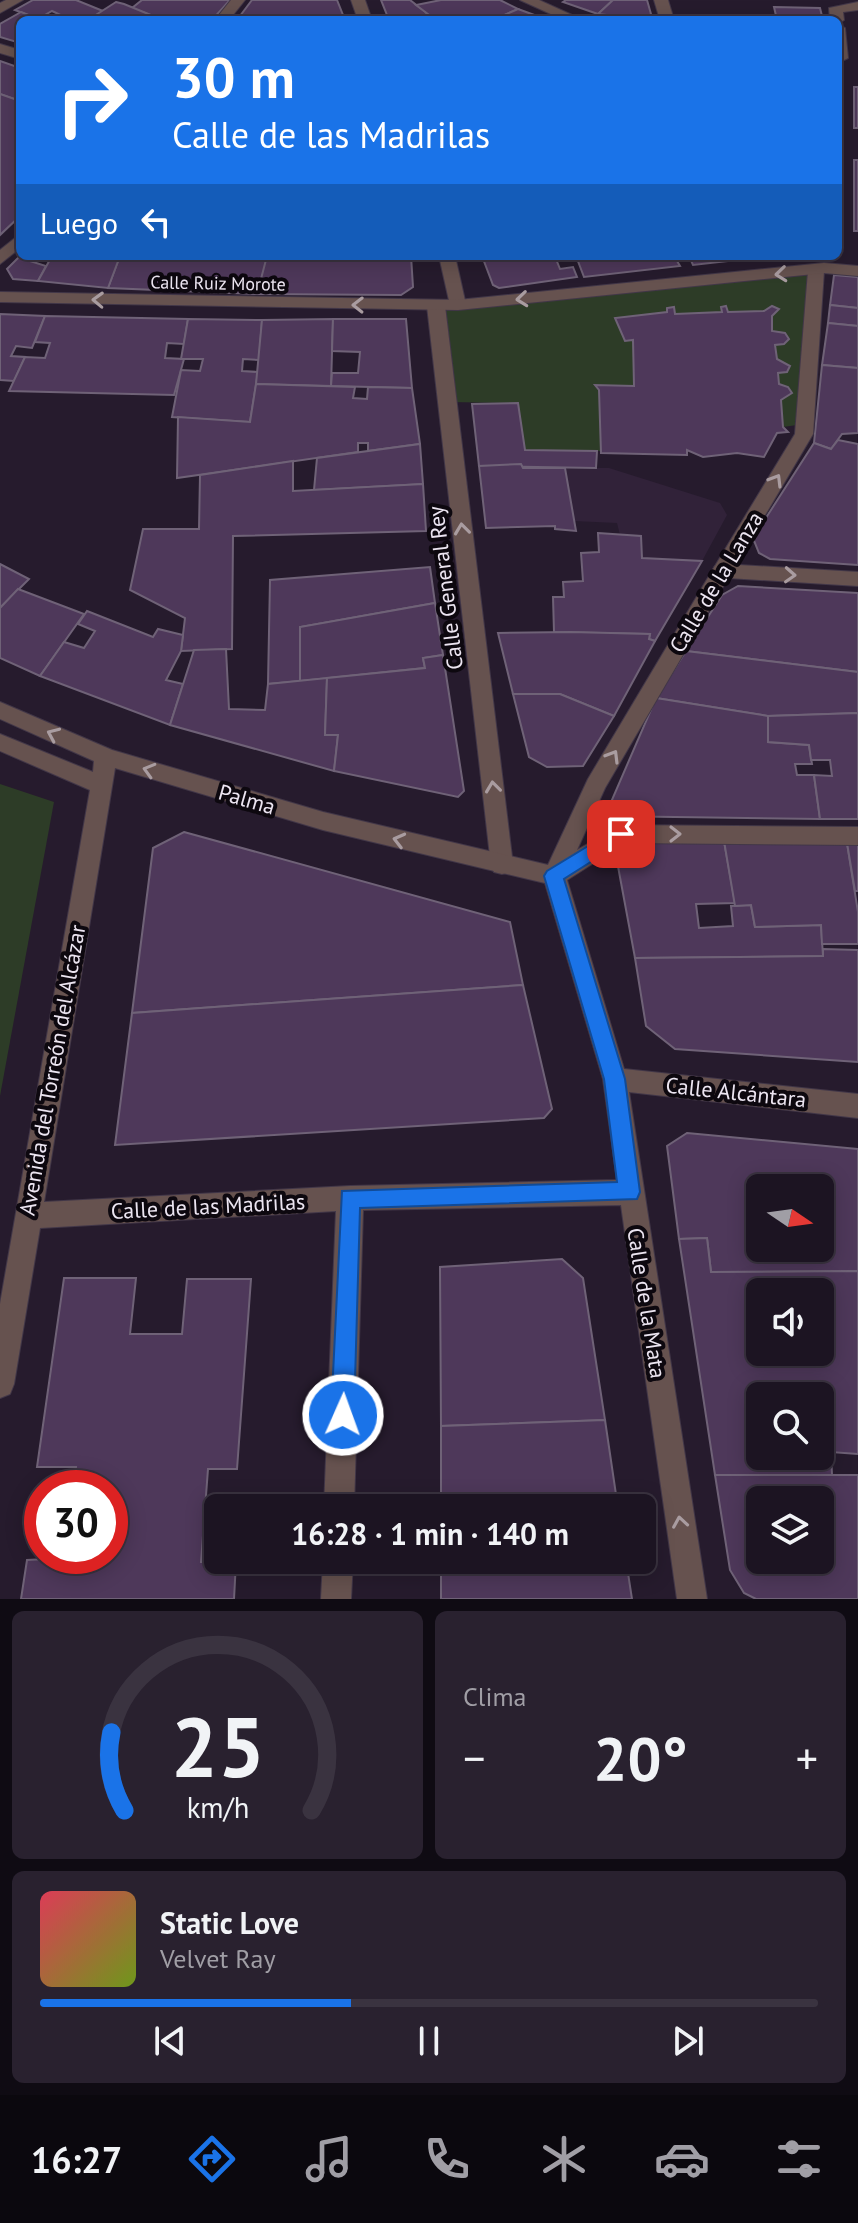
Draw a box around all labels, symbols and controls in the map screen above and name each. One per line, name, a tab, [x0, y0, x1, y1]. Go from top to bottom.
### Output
text: 30 m	[172, 41, 295, 113]
icon: right	[40, 48, 144, 152]
text: Calle de las Madrilas	[172, 111, 490, 158]
icon: left	[134, 200, 178, 244]
text: Luego	[40, 203, 118, 242]
one-way arrow	[774, 266, 787, 283]
street label: Calle Ruiz Morote	[150, 270, 286, 296]
one-way arrow	[91, 291, 104, 308]
one-way arrow	[515, 291, 528, 308]
one-way arrow	[351, 296, 364, 314]
one-way arrow	[767, 474, 782, 489]
street label: Calle General Rey	[421, 504, 469, 671]
street label: Calle de la Lanza	[663, 506, 769, 658]
one-way arrow	[454, 522, 471, 535]
one-way arrow	[784, 566, 797, 583]
one-way arrow	[47, 727, 61, 743]
one-way arrow	[603, 750, 619, 765]
one-way arrow	[142, 763, 156, 779]
street label: Palma	[215, 778, 279, 820]
one-way arrow	[485, 780, 502, 794]
pin	[587, 800, 655, 868]
icon: arrive	[599, 812, 643, 856]
one-way arrow	[669, 825, 682, 843]
one-way arrow	[393, 832, 407, 849]
street label: Avenida del Torreón del Alcázar	[13, 922, 91, 1217]
street label: Calle Alcántara	[664, 1071, 808, 1113]
north arrow	[746, 1174, 834, 1262]
map controls	[746, 1174, 834, 1574]
street label: Calle de las Madrilas	[110, 1187, 306, 1225]
street label: Calle de la Mata	[621, 1226, 673, 1380]
button: sound	[746, 1278, 834, 1366]
position arrow	[301, 1373, 385, 1457]
button: search	[746, 1382, 834, 1470]
speed limit sign: 30	[24, 1470, 128, 1574]
button: layers	[746, 1486, 834, 1574]
text: 16:28 · 1 min · 140 m	[291, 1514, 569, 1553]
one-way arrow	[672, 1515, 689, 1529]
text: Clima	[463, 1680, 526, 1713]
text: 25	[170, 1692, 265, 1800]
text: 20°	[593, 1719, 688, 1797]
text: −	[463, 1729, 485, 1786]
text: +	[796, 1729, 818, 1786]
text: km/h	[186, 1789, 249, 1826]
text: Static Love	[160, 1903, 299, 1942]
text: Velvet Ray	[160, 1942, 276, 1975]
icon: previous	[148, 2019, 192, 2063]
icon: pause	[407, 2019, 451, 2063]
icon: next	[666, 2019, 710, 2063]
icon: directions	[184, 2131, 240, 2187]
icon: music	[301, 2131, 357, 2187]
icon: phone	[419, 2131, 475, 2187]
icon: climate	[536, 2131, 592, 2187]
icon: car	[654, 2131, 710, 2187]
icon: filters	[771, 2131, 827, 2187]
text: 16:27	[31, 2136, 122, 2183]

